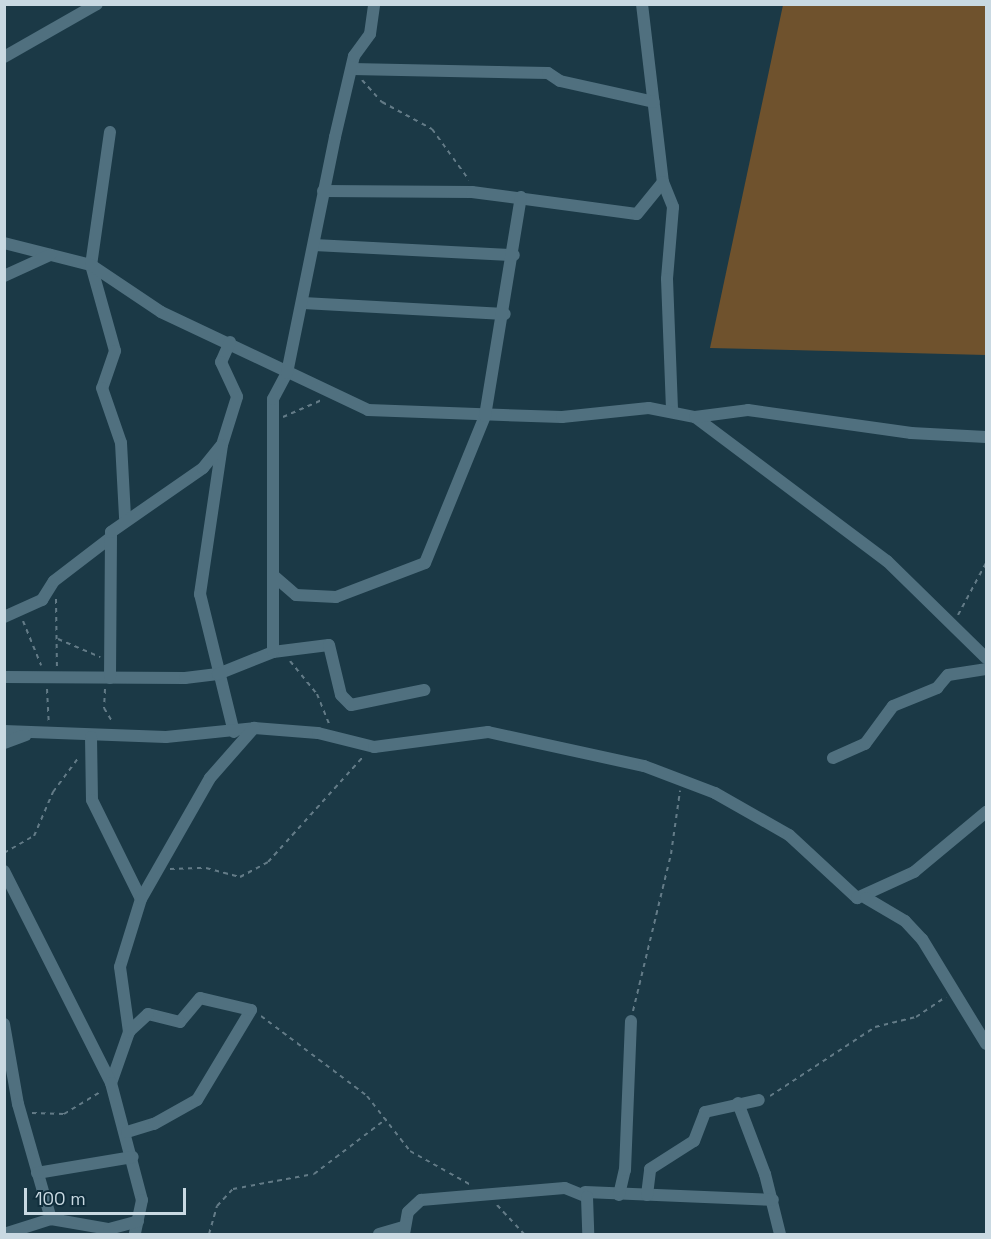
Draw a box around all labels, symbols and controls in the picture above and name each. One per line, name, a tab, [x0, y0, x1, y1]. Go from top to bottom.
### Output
scale bar	[27, 1176, 189, 1214]
text: 100 m	[35, 1187, 86, 1210]

